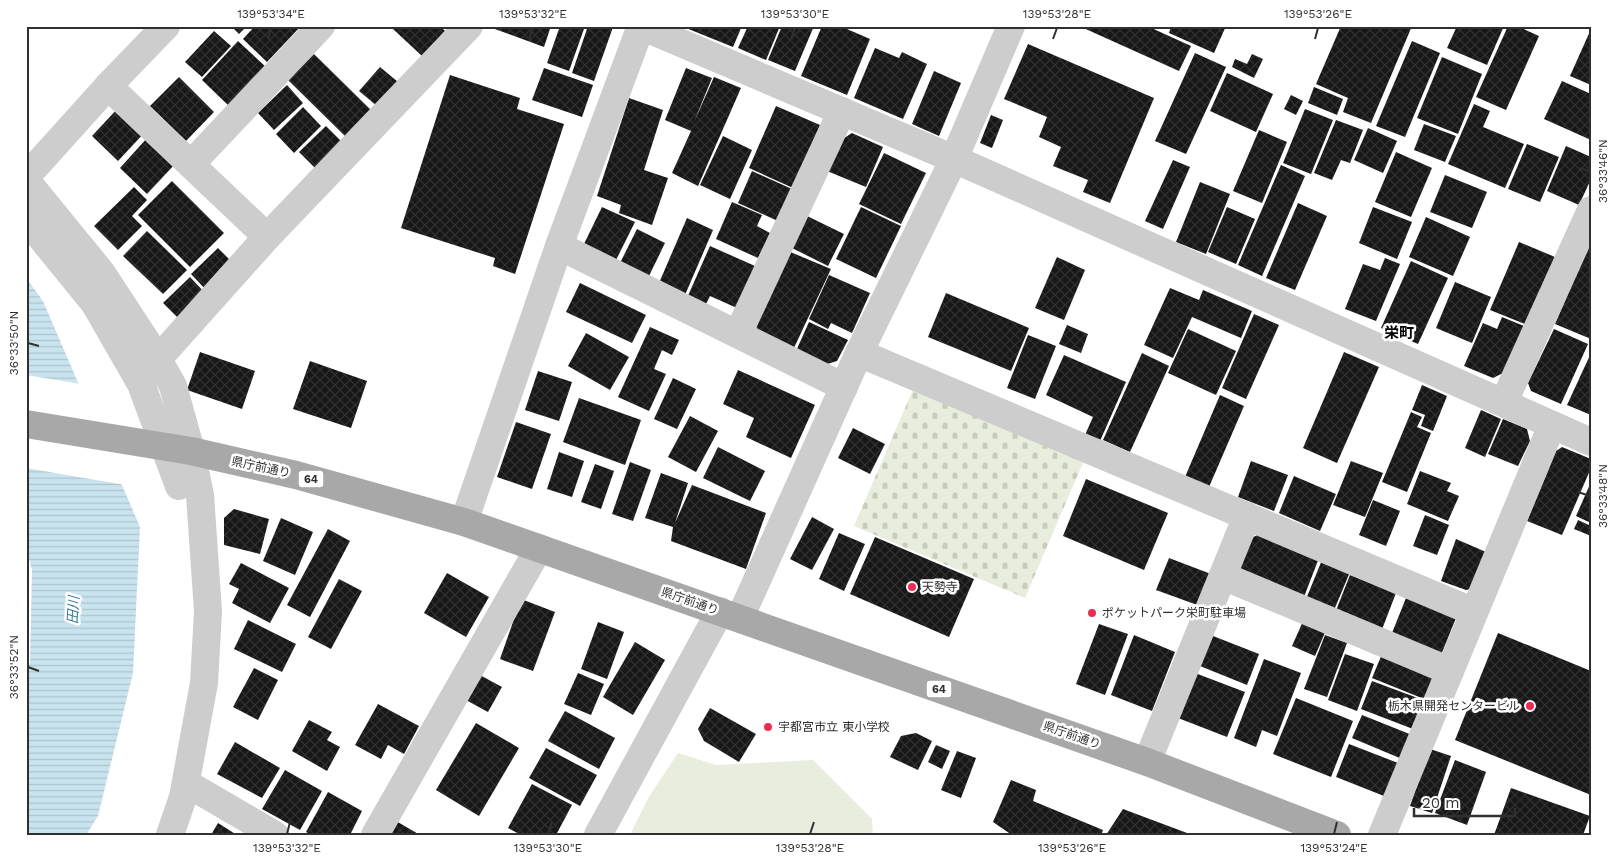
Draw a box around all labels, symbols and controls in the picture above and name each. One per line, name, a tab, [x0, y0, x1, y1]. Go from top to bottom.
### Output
text: 139°53'34"E	[237, 7, 305, 21]
text: 139°53'32"E	[499, 7, 567, 21]
text: 139°53'30"E	[761, 7, 830, 21]
text: 139°53'28"E	[1023, 7, 1091, 21]
text: 139°53'26"E	[1284, 7, 1352, 21]
text: 36°33'46"N	[1596, 139, 1610, 203]
text: 36°33'50"N	[7, 311, 21, 375]
district label: 栄町	[1384, 324, 1414, 342]
street label: 県庁前通り	[230, 454, 292, 480]
text: 36°33'48"N	[1596, 464, 1610, 528]
road number: 64	[298, 470, 324, 488]
place label: 天勢寺	[922, 580, 958, 594]
marker: 天勢寺	[906, 581, 918, 593]
street label: 県庁前通り	[659, 585, 721, 617]
water label: 田川	[64, 594, 82, 624]
place label: ポケットパーク栄町駐車場	[1102, 606, 1246, 620]
marker: ポケットパーク栄町駐車場	[1086, 607, 1098, 619]
text: 36°33'52"N	[7, 635, 21, 699]
road number: 64	[926, 681, 952, 698]
place label: 栃木県開発センタービル	[1388, 699, 1520, 713]
marker: 栃木県開発センタービル	[1524, 700, 1536, 712]
street label: 県庁前通り	[1041, 719, 1103, 751]
place label: 宇都宮市立 東小学校	[778, 720, 890, 734]
marker: 宇都宮市立 東小学校	[762, 721, 774, 733]
scale bar	[1414, 786, 1516, 818]
text: 20 m	[1422, 794, 1460, 812]
text: 139°53'32"E	[253, 841, 321, 855]
text: 139°53'30"E	[514, 841, 583, 855]
text: 139°53'28"E	[776, 841, 844, 855]
text: 139°53'26"E	[1038, 841, 1106, 855]
text: 139°53'24"E	[1300, 841, 1368, 855]

